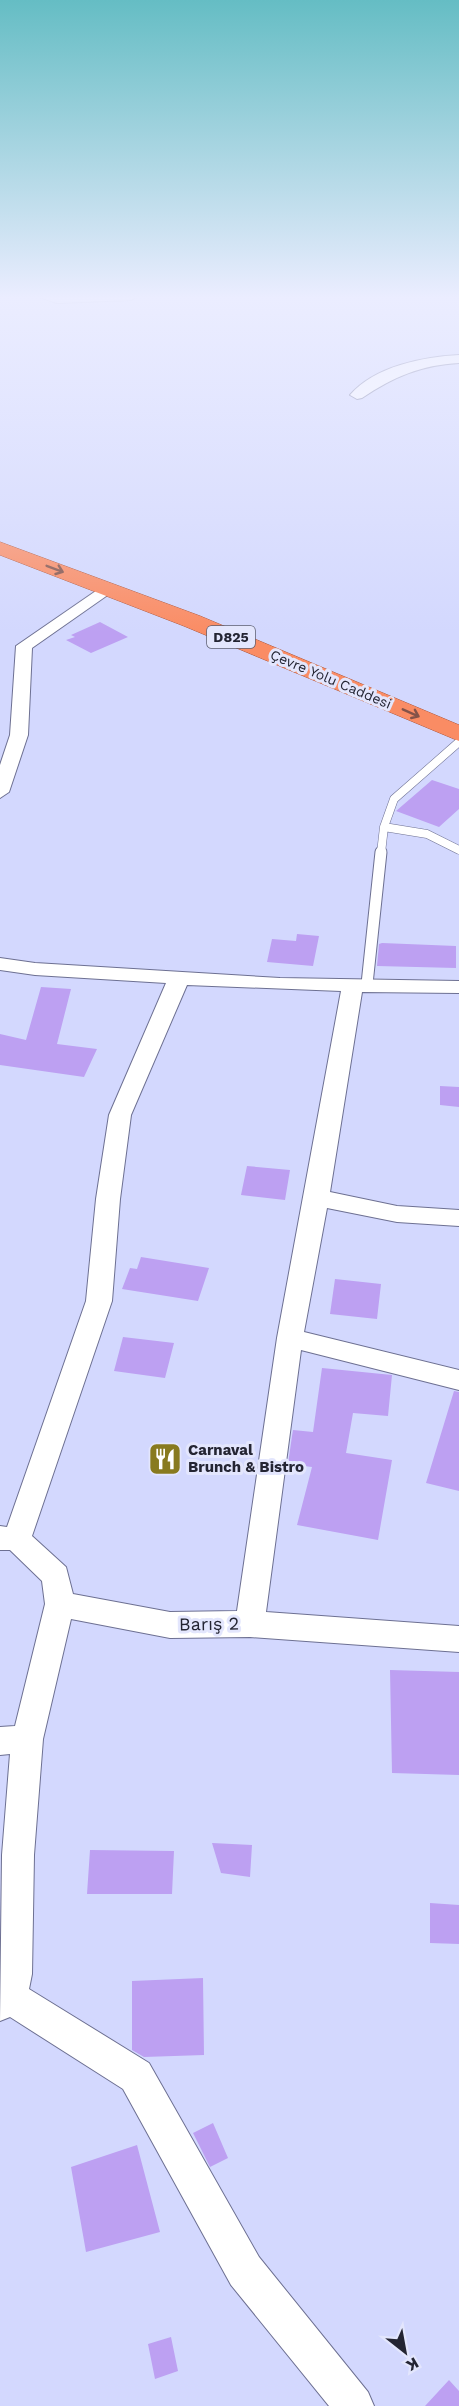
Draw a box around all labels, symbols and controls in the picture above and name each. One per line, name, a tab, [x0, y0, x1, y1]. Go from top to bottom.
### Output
one-way arrow	[45, 564, 64, 575]
road number: D825	[207, 626, 255, 648]
street label: Çevre Yolu Caddesi	[268, 646, 394, 712]
one-way arrow	[402, 708, 420, 719]
restaurant icon: Carnaval Brunch & Bistro	[147, 1441, 183, 1477]
place label: Carnaval Brunch & Bistro	[188, 1441, 304, 1476]
street label: Barış 2	[179, 1612, 239, 1635]
north arrow	[375, 2322, 435, 2382]
text: K	[403, 2353, 422, 2375]

